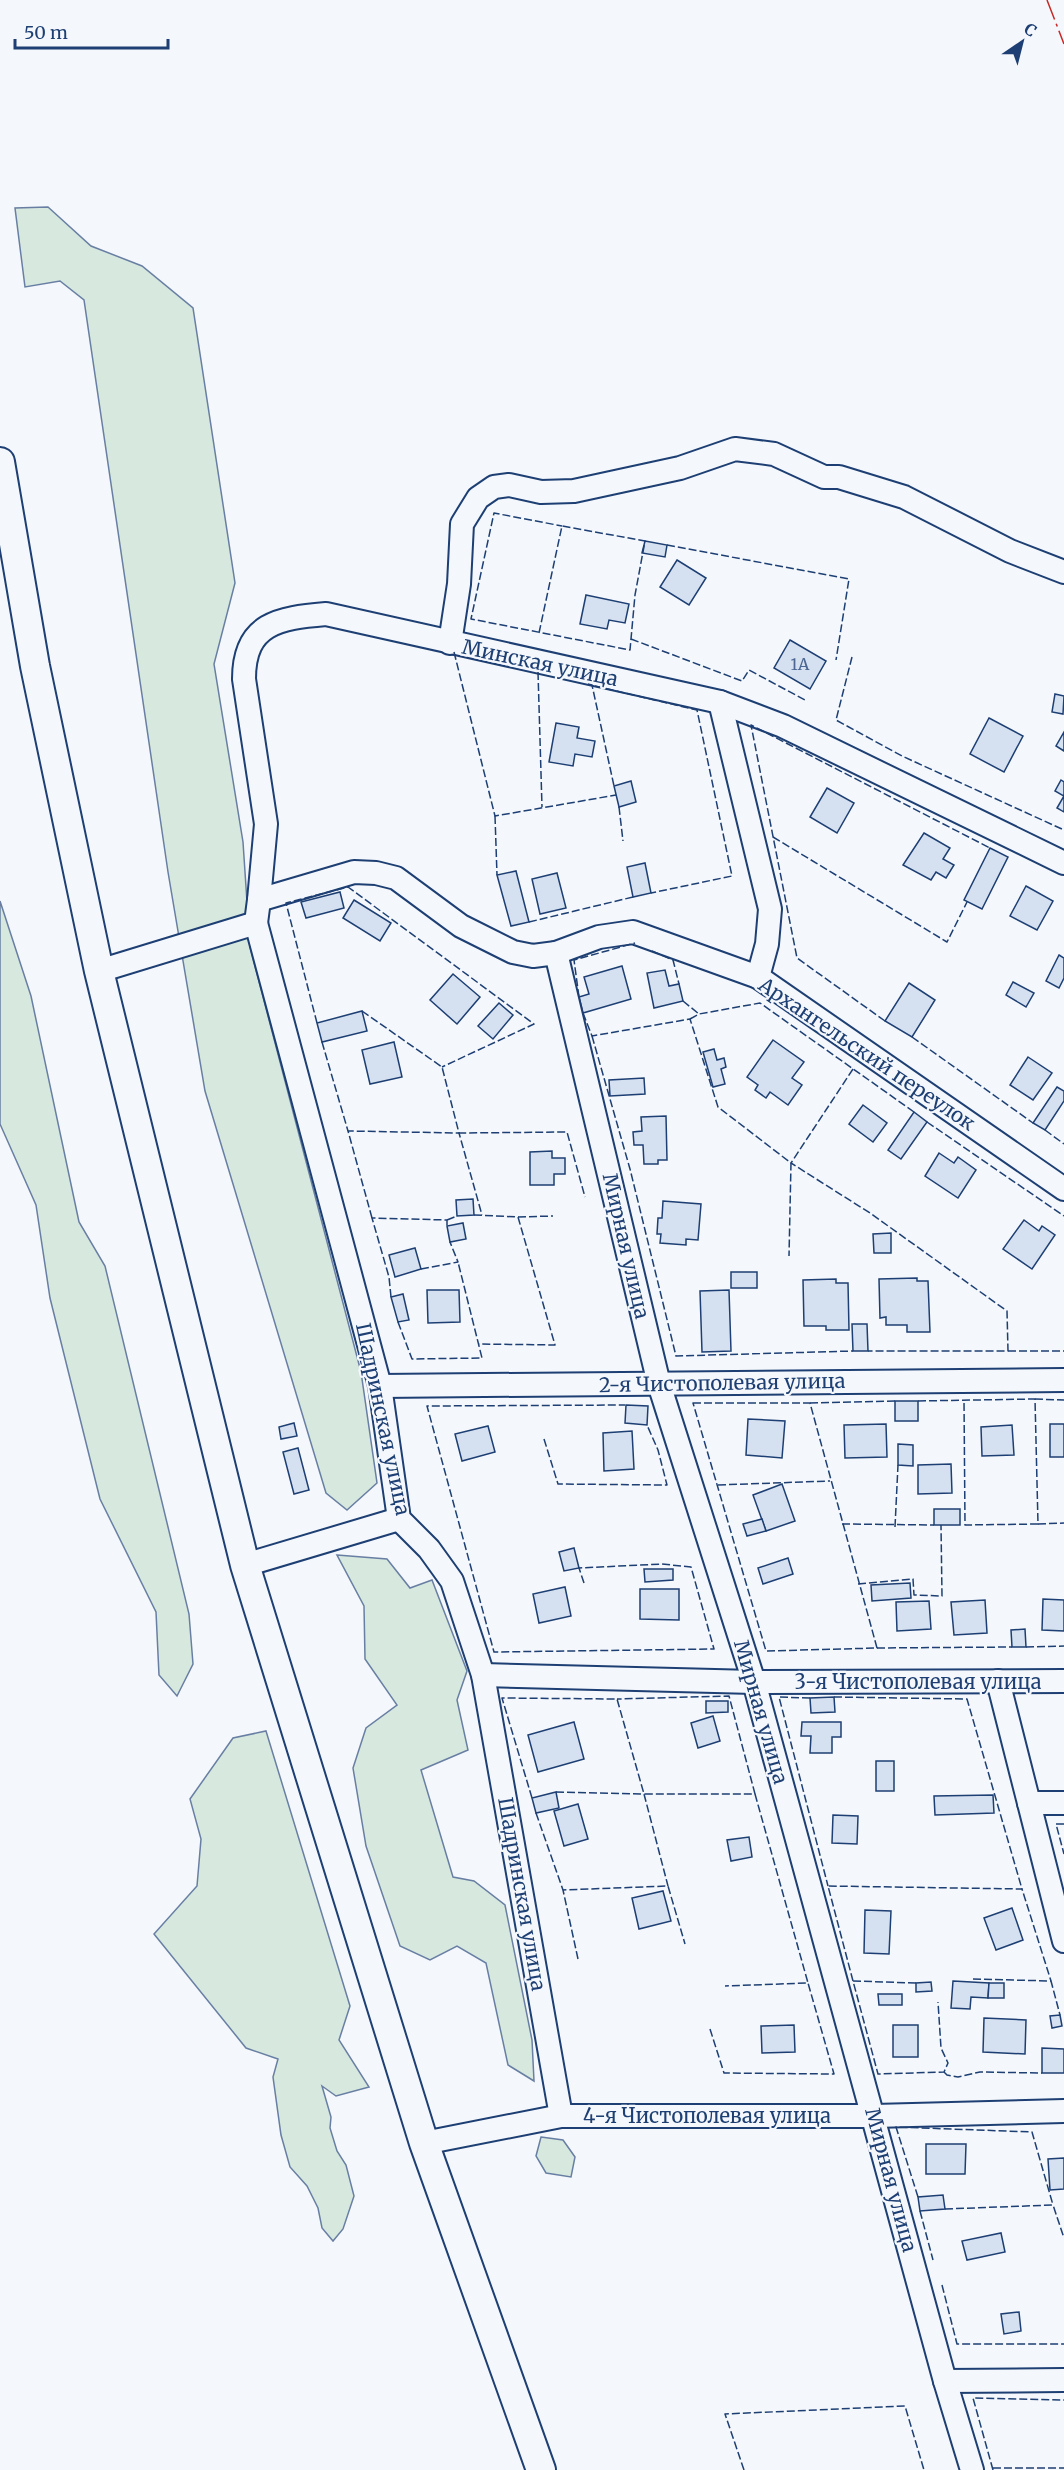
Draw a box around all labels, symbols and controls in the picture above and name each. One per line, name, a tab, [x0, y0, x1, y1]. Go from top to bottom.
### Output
scale bar	[15, 12, 168, 50]
north arrow	[992, 12, 1052, 72]
text: С	[1021, 18, 1041, 41]
text: 50 m	[24, 21, 68, 44]
street label: Минская улица	[460, 634, 621, 691]
house number: 1А	[791, 654, 810, 674]
street label: Архангельский переулок	[753, 971, 981, 1136]
street label: Мирная улица	[598, 1171, 655, 1321]
street label: Шадринская улица	[351, 1320, 416, 1518]
street label: 2-я Чистополевая улица	[599, 1368, 846, 1397]
street label: Мирная улица	[729, 1637, 794, 1787]
street label: 3-я Чистополевая улица	[794, 1669, 1042, 1694]
street label: Шадринская улица	[493, 1795, 552, 1993]
street label: 4-я Чистополевая улица	[583, 2103, 831, 2128]
street label: Мирная улица	[860, 2105, 923, 2255]

